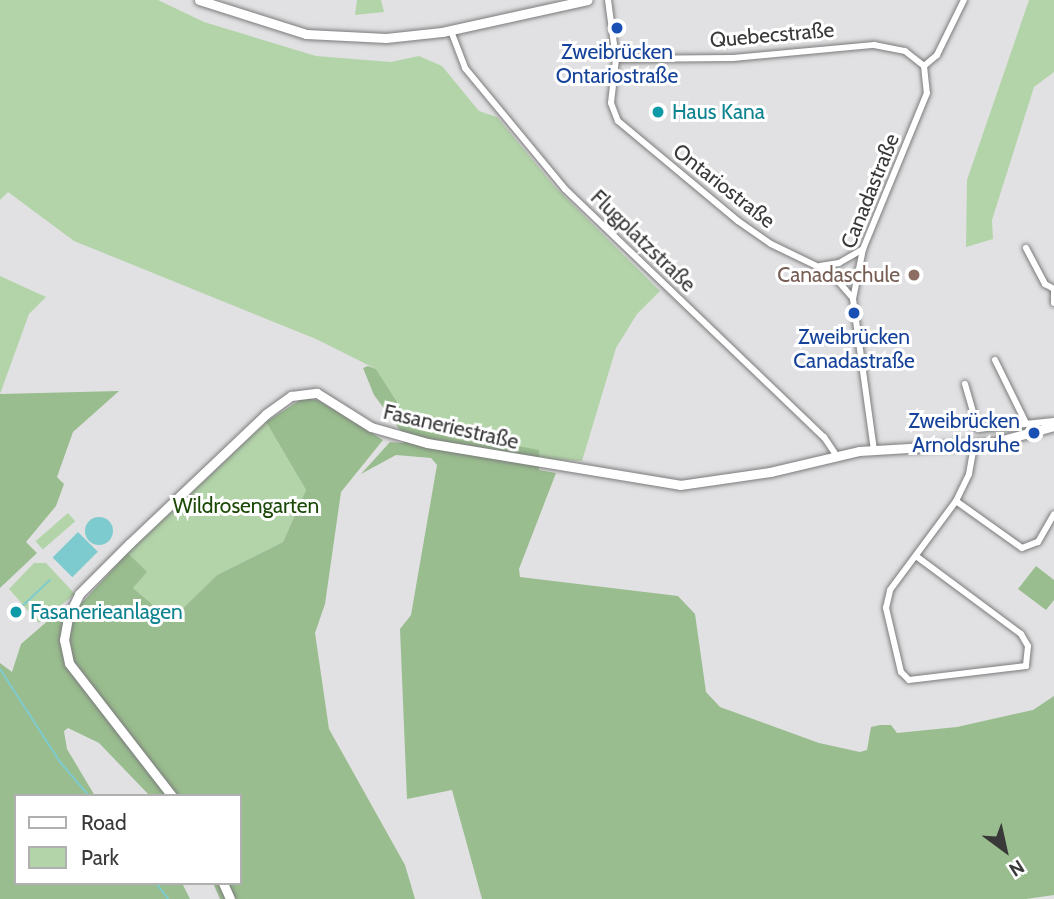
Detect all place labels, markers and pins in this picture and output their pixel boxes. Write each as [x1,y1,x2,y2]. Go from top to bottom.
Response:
marker: Zweibrücken Ontariostraße [609,20,625,36]
place label: Zweibrücken Ontariostraße [556,39,678,89]
place label: Haus Kana [672,99,765,125]
marker: Haus Kana [650,104,666,120]
place label: Canadaschule [777,262,900,288]
marker: Canadaschule [906,267,922,283]
marker: Zweibrücken Canadastraße [846,305,862,321]
place label: Zweibrücken Canadastraße [793,324,915,374]
place label: Zweibrücken Arnoldsruhe [908,408,1020,458]
marker: Zweibrücken Arnoldsruhe [1026,425,1042,441]
place label: Fasanerieanlagen [30,599,183,625]
marker: Fasanerieanlagen [8,604,24,620]

